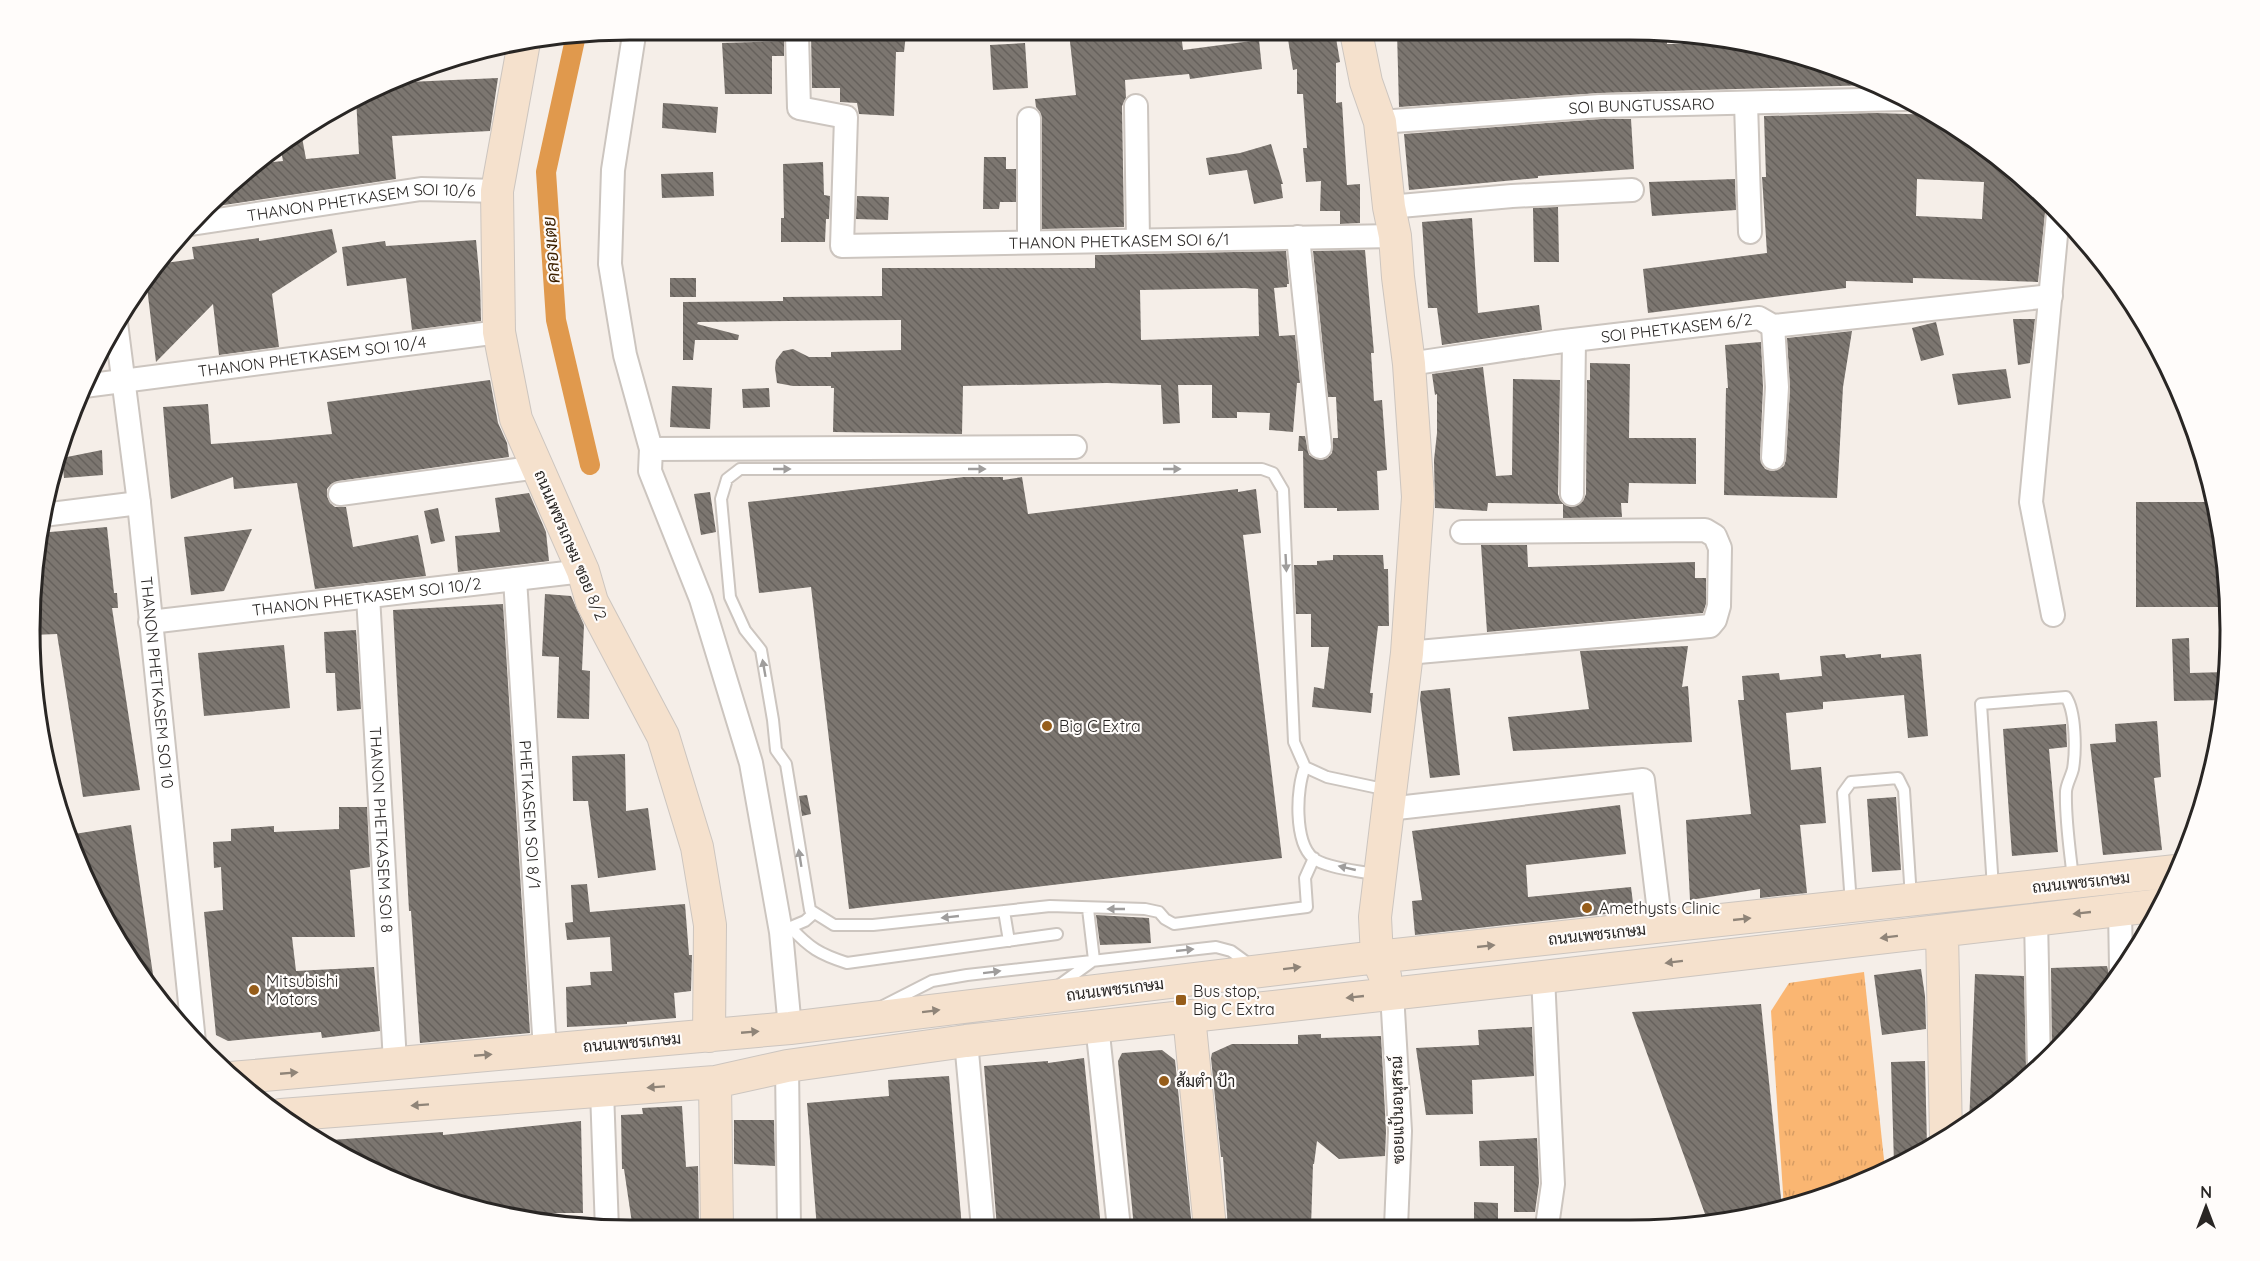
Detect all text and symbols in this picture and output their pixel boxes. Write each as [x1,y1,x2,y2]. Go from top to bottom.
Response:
street label: SOI BUNGTUSSARO [1568,93,1715,118]
street label: THANON PHETKASEM SOI 10/6 [246,179,476,225]
water label: คลองเตย [537,216,565,284]
street label: THANON PHETKASEM SOI 6/1 [1008,229,1230,253]
street label: SOI PHETKASEM 6/2 [1600,309,1753,347]
street label: THANON PHETKASEM SOI 10/4 [197,332,427,381]
one-way arrow [772,464,791,474]
one-way arrow [967,464,986,474]
one-way arrow [1162,464,1181,474]
street label: ถนนเพชรเกษม ซอย 8/2 [530,467,612,623]
one-way arrow [1281,554,1290,573]
street label: THANON PHETKASEM SOI 10/2 [251,573,482,620]
street label: THANON PHETKASEM SOI 10 [137,575,178,790]
one-way arrow [759,658,768,677]
place label: Big C Extra [1059,716,1141,736]
marker: Big C Extra [1040,719,1054,733]
street label: THANON PHETKASEM SOI 8 [366,726,397,933]
street label: PHETKASEM SOI 8/1 [515,739,545,890]
one-way arrow [795,848,804,867]
one-way arrow [1337,863,1356,872]
street label: ถนนเพชรเกษม [2031,867,2131,897]
place label: Amethysts Clinic [1599,898,1720,918]
marker: Amethysts Clinic [1580,901,1594,915]
one-way arrow [1107,904,1126,914]
one-way arrow [2073,908,2092,917]
one-way arrow [940,912,959,922]
one-way arrow [1733,914,1752,924]
street label: ถนนเพชรเกษม [1547,919,1647,949]
one-way arrow [1879,932,1898,942]
one-way arrow [1476,941,1495,951]
one-way arrow [1176,945,1195,955]
one-way arrow [1665,957,1684,966]
one-way arrow [1282,964,1301,973]
one-way arrow [982,967,1001,977]
place label: Mitsubishi Motors [266,971,338,1009]
street label: ถนนเพชรเกษม [1065,973,1165,1005]
place label: Bus stop, Big C Extra [1193,981,1275,1019]
marker: Mitsubishi Motors [247,983,261,997]
marker: Bus stop, Big C Extra [1174,993,1188,1007]
one-way arrow [1346,993,1365,1002]
one-way arrow [922,1006,941,1015]
one-way arrow [740,1027,759,1037]
street label: ถนนเพชรเกษม [582,1028,682,1056]
one-way arrow [474,1050,493,1060]
street label: ซอยแป้นอนุสรณ์ [1384,1056,1410,1164]
one-way arrow [280,1068,299,1078]
place label: ส้มตำ ป้า [1176,1071,1235,1091]
marker: ส้มตำ ป้า [1157,1074,1171,1088]
one-way arrow [647,1082,666,1091]
one-way arrow [410,1100,429,1109]
north arrow [2176,1177,2236,1237]
text: N [2200,1182,2212,1202]

